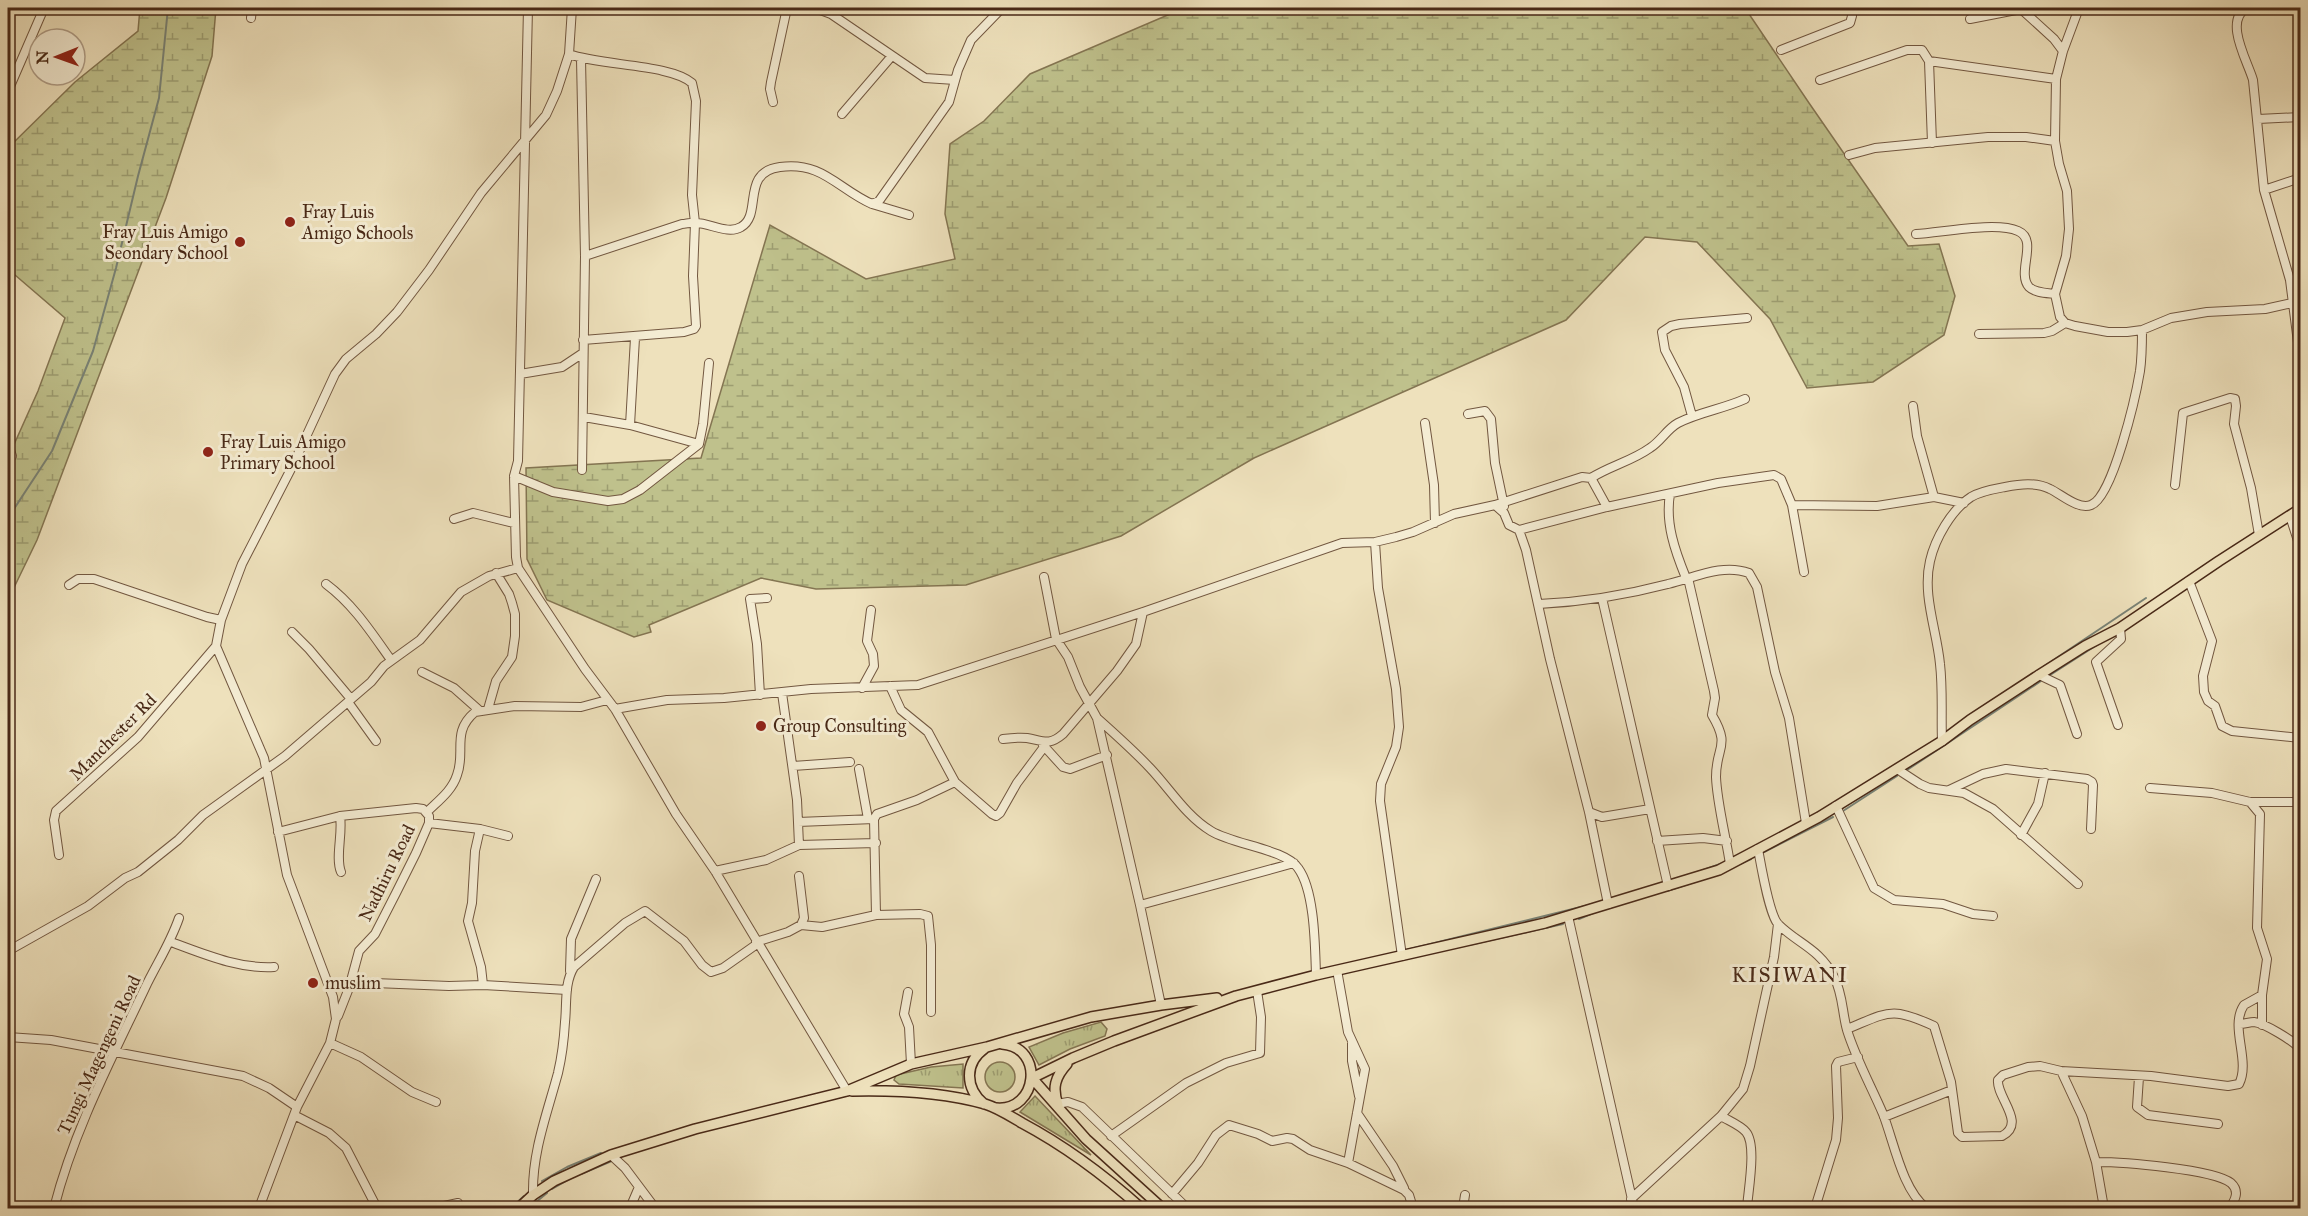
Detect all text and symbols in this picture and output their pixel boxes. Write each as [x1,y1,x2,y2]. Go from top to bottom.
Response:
north arrow [27,27,87,87]
text: N [33,50,52,64]
place label: Fray Luis Amigo Schools [301,201,413,245]
marker: Fray Luis Amigo Schools [283,215,297,229]
place label: Fray Luis Amigo Seondary School [102,221,228,264]
marker: Fray Luis Amigo Seondary School [233,235,247,249]
place label: Fray Luis Amigo Primary School [220,431,346,474]
marker: Fray Luis Amigo Primary School [201,445,215,459]
street label: Manchester Rd [65,689,161,785]
place label: Group Consulting [773,715,907,738]
marker: Group Consulting [754,719,768,733]
street label: Nadhiru Road [354,821,420,925]
district label: KISIWANI [1731,962,1849,988]
street label: Tungi Magengeni Road [52,972,146,1139]
place label: muslim [325,972,381,994]
marker: muslim [306,976,320,990]

